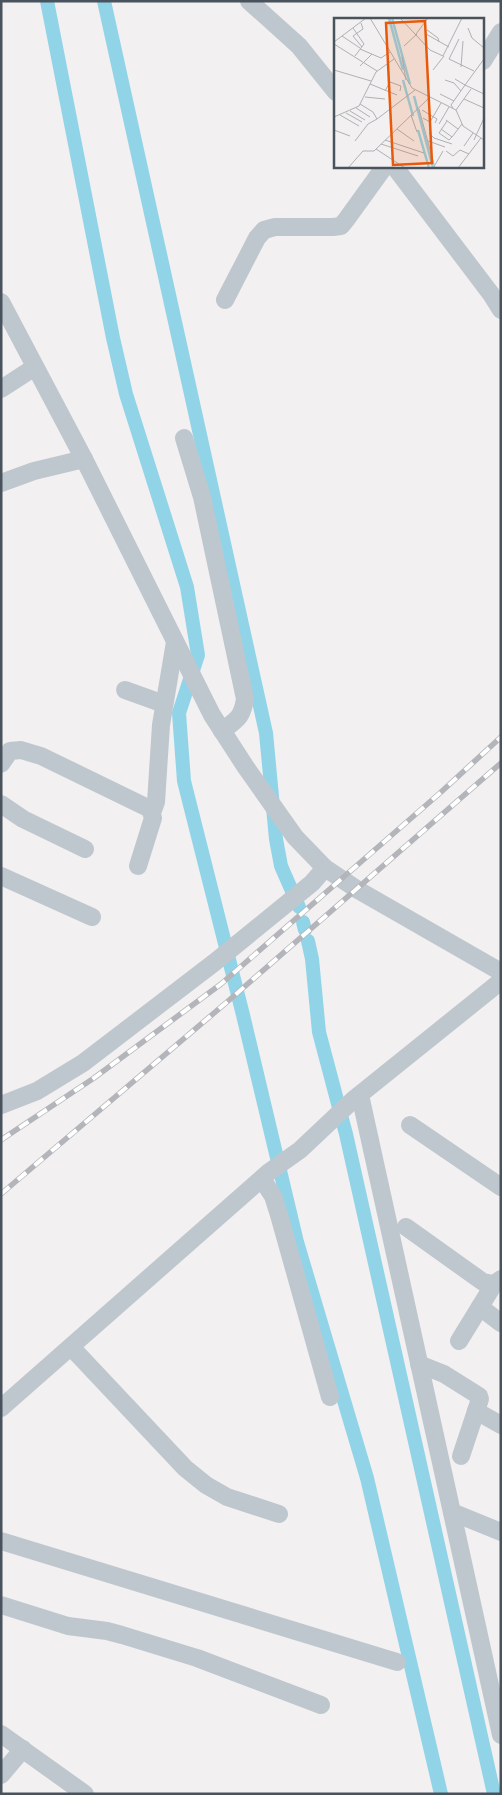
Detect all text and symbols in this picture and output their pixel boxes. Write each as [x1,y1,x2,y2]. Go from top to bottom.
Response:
inset map [334,18,484,168]

